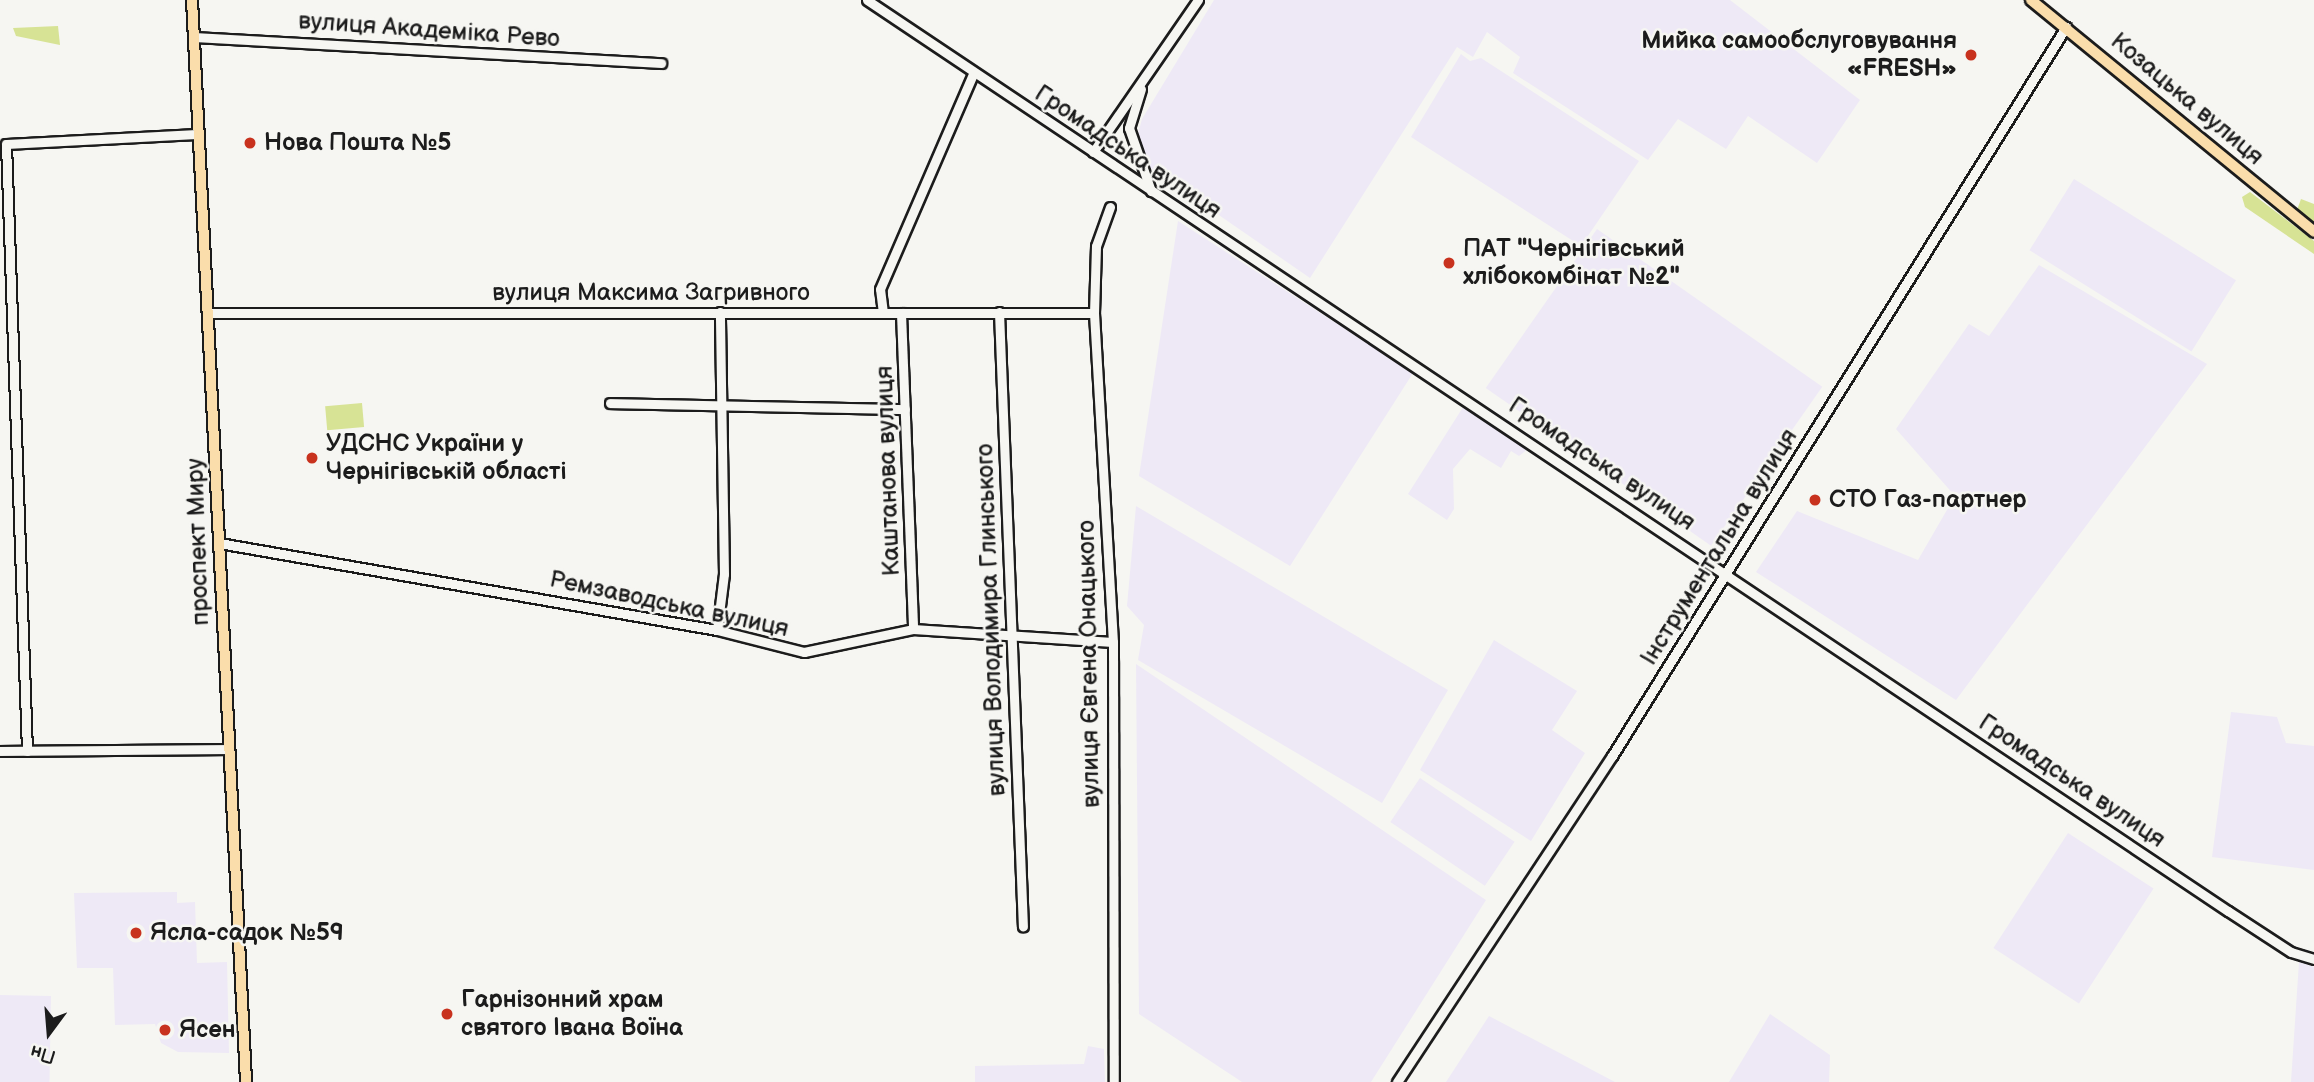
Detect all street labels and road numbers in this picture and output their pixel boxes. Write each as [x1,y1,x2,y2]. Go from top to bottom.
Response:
street label: вулиця Академіка Рево [297,6,561,54]
street label: Козацька вулиця [2105,27,2269,171]
street label: Громадська вулиця [1029,79,1227,225]
street label: вулиця Максима Загривного [492,279,810,307]
street label: Каштанова вулиця [870,365,906,577]
street label: Громадська вулиця [1503,391,1701,537]
street label: Інструментальна вулиця [1634,423,1804,671]
street label: вулиця Володимира Глинського [970,443,1012,797]
street label: проспект Миру [181,458,215,626]
street label: вулиця Євгена Онацького [1072,520,1106,808]
street label: Ремзаводська вулиця [547,565,791,643]
street label: Громадська вулиця [1973,708,2171,854]

